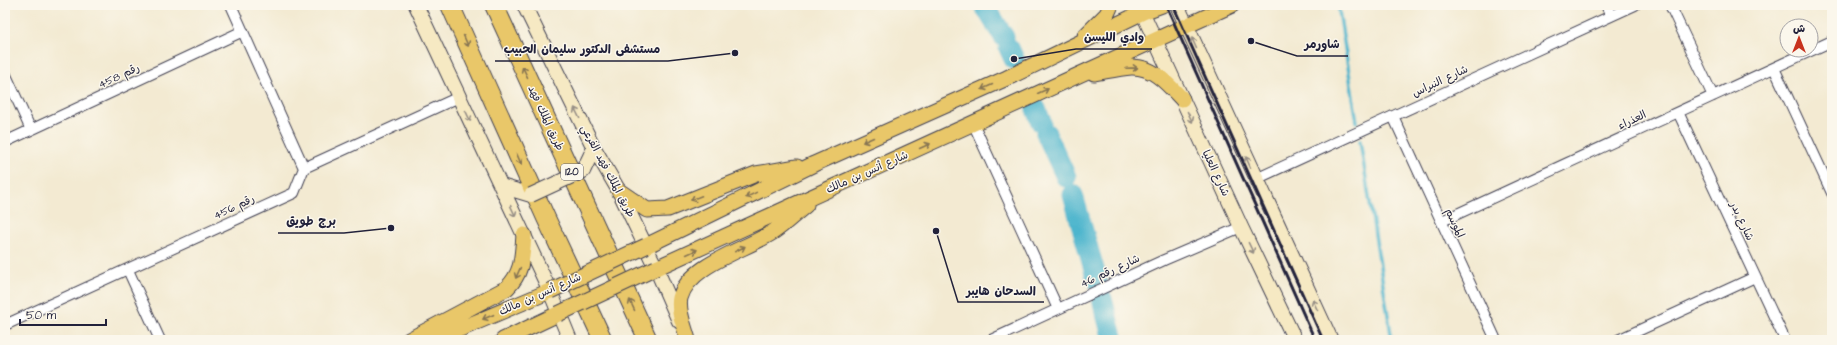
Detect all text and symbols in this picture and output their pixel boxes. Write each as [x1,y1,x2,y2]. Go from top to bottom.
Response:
north arrow [1779,18,1819,58]
text: ش [1793,21,1805,36]
callout: وادي الليسن [1076,25,1152,49]
text: وادي الليسن [1084,29,1144,46]
callout: شاورمر [1297,32,1348,56]
one-way arrow [463,34,470,46]
text: شاورمر [1304,36,1340,53]
callout: مستشفى الدكتور سليمان الحبيب [495,37,668,61]
one-way arrow [1190,38,1197,50]
text: مستشفى الدكتور سليمان الحبيب [504,41,660,58]
street label: رقم 458 [96,60,143,93]
street label: شارع النبراس [1410,61,1471,101]
one-way arrow [1125,65,1138,72]
one-way arrow [521,66,528,78]
street label: طريق الملك فهد [524,83,568,153]
one-way arrow [981,84,993,91]
one-way arrow [1036,87,1048,94]
one-way arrow [573,107,580,119]
street label: العذراء [1615,107,1649,133]
one-way arrow [465,110,472,122]
one-way arrow [1187,111,1194,123]
street label: طريق الملك فهد الفرعي [575,122,639,221]
one-way arrow [863,137,875,144]
one-way arrow [918,142,930,149]
street label: شارع أنس بن مالك [824,147,911,198]
street label: شارع العليا [1198,147,1233,199]
one-way arrow [516,153,524,165]
one-way arrow [1244,156,1251,168]
road number: 120 [561,164,583,180]
street label: رقم 456 [211,191,257,224]
one-way arrow [745,192,757,199]
one-way arrow [691,195,703,203]
street label: شارع بدر [1725,198,1758,243]
one-way arrow [510,204,517,216]
street label: الموسم [1441,206,1468,241]
callout: برج طويق [278,209,344,233]
text: برج طويق [286,213,336,230]
one-way arrow [1248,241,1255,253]
one-way arrow [734,245,746,252]
one-way arrow [685,248,697,255]
street label: شارع رقم 46 [1078,251,1143,292]
one-way arrow [514,267,521,279]
street label: شارع أنس بن مالك [497,269,584,320]
callout: السدحان هايبر [958,278,1044,302]
text: السدحان هايبر [965,283,1036,300]
one-way arrow [628,299,635,311]
one-way arrow [1311,299,1318,311]
scale bar [20,301,106,327]
text: 50 m [26,307,57,324]
one-way arrow [483,314,495,321]

